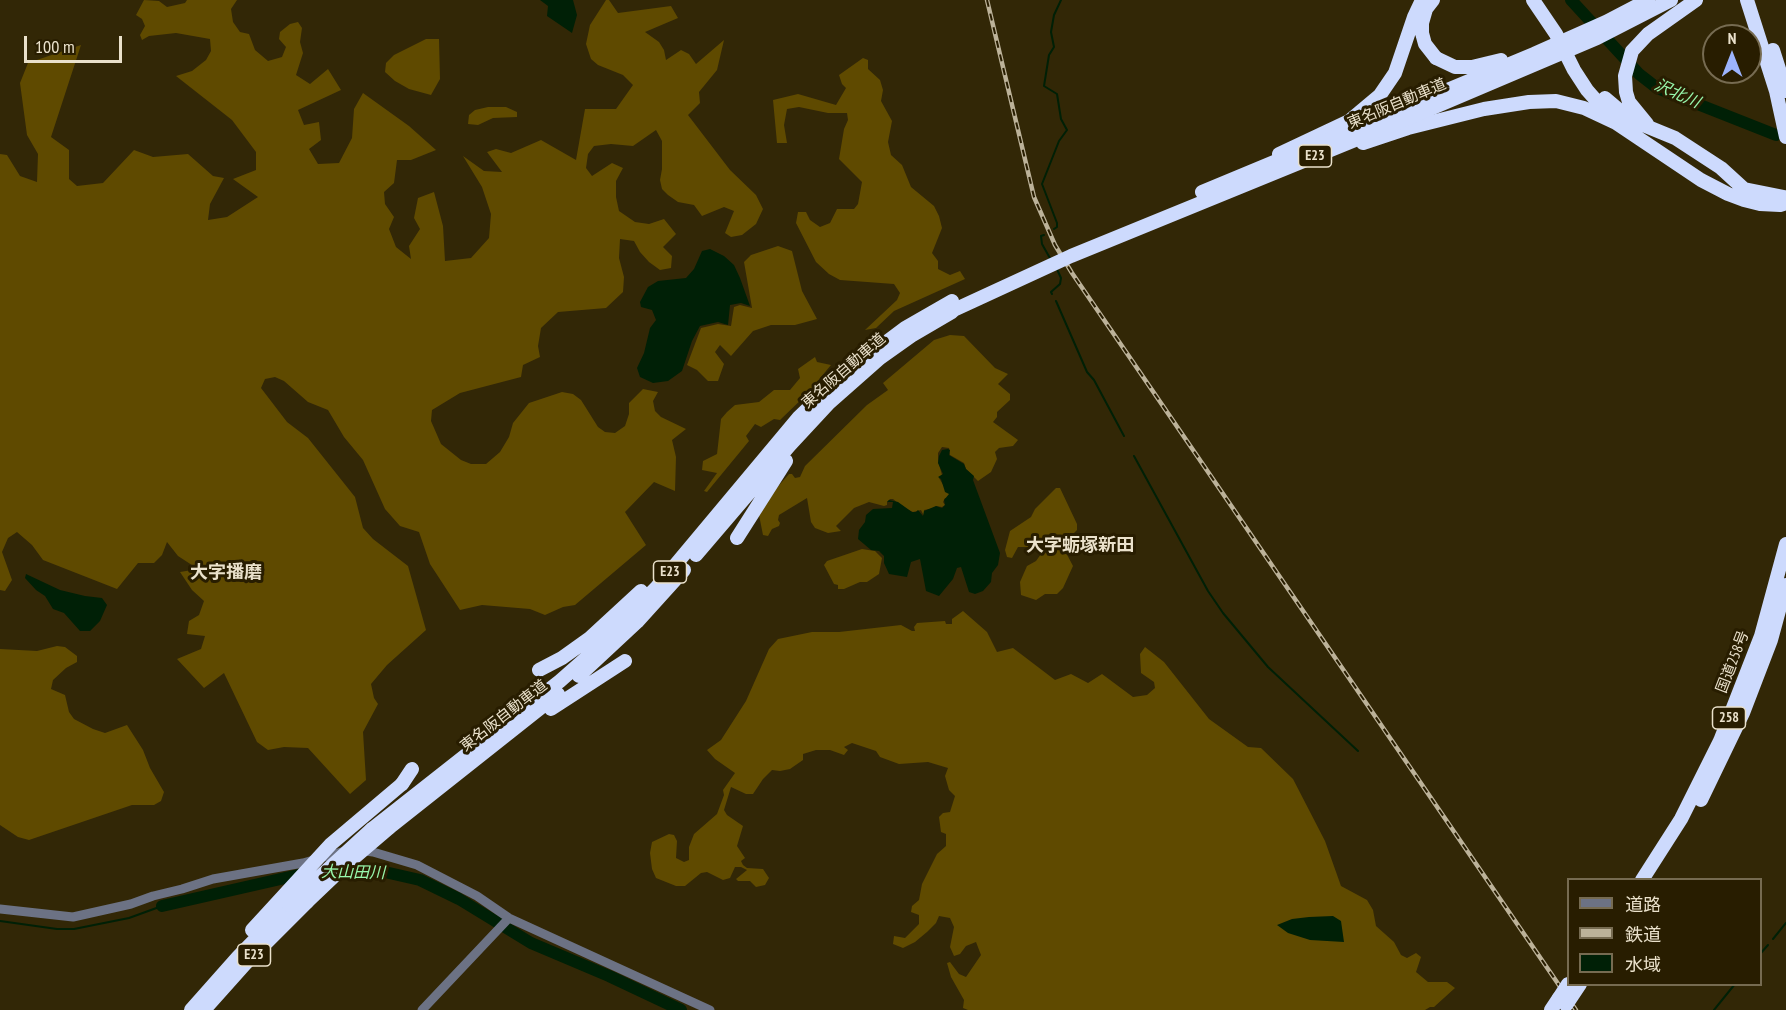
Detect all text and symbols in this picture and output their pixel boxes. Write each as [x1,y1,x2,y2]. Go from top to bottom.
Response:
scale bar [27,24,124,62]
north arrow [1702,24,1762,84]
text: N [1728,28,1736,48]
text: 100 m [35,35,75,58]
street label: 東名阪自動車道 [1345,75,1449,133]
water label: 沢北川 [1651,75,1703,113]
road number: E23 [1298,145,1332,167]
street label: 東名阪自動車道 [798,330,890,412]
district label: 大字蛎塚新田 [1026,535,1134,557]
road number: E23 [654,561,686,583]
district label: 大字播磨 [190,562,262,584]
street label: 国道258号 [1713,628,1753,696]
street label: 東名阪自動車道 [457,677,551,755]
road number: 258 [1712,707,1746,729]
water label: 大山田川 [321,863,385,883]
legend [1567,878,1762,986]
text: 道路 [1625,893,1661,916]
text: 鉄道 [1625,923,1661,946]
road number: E23 [238,944,270,966]
text: 水域 [1625,953,1661,976]

